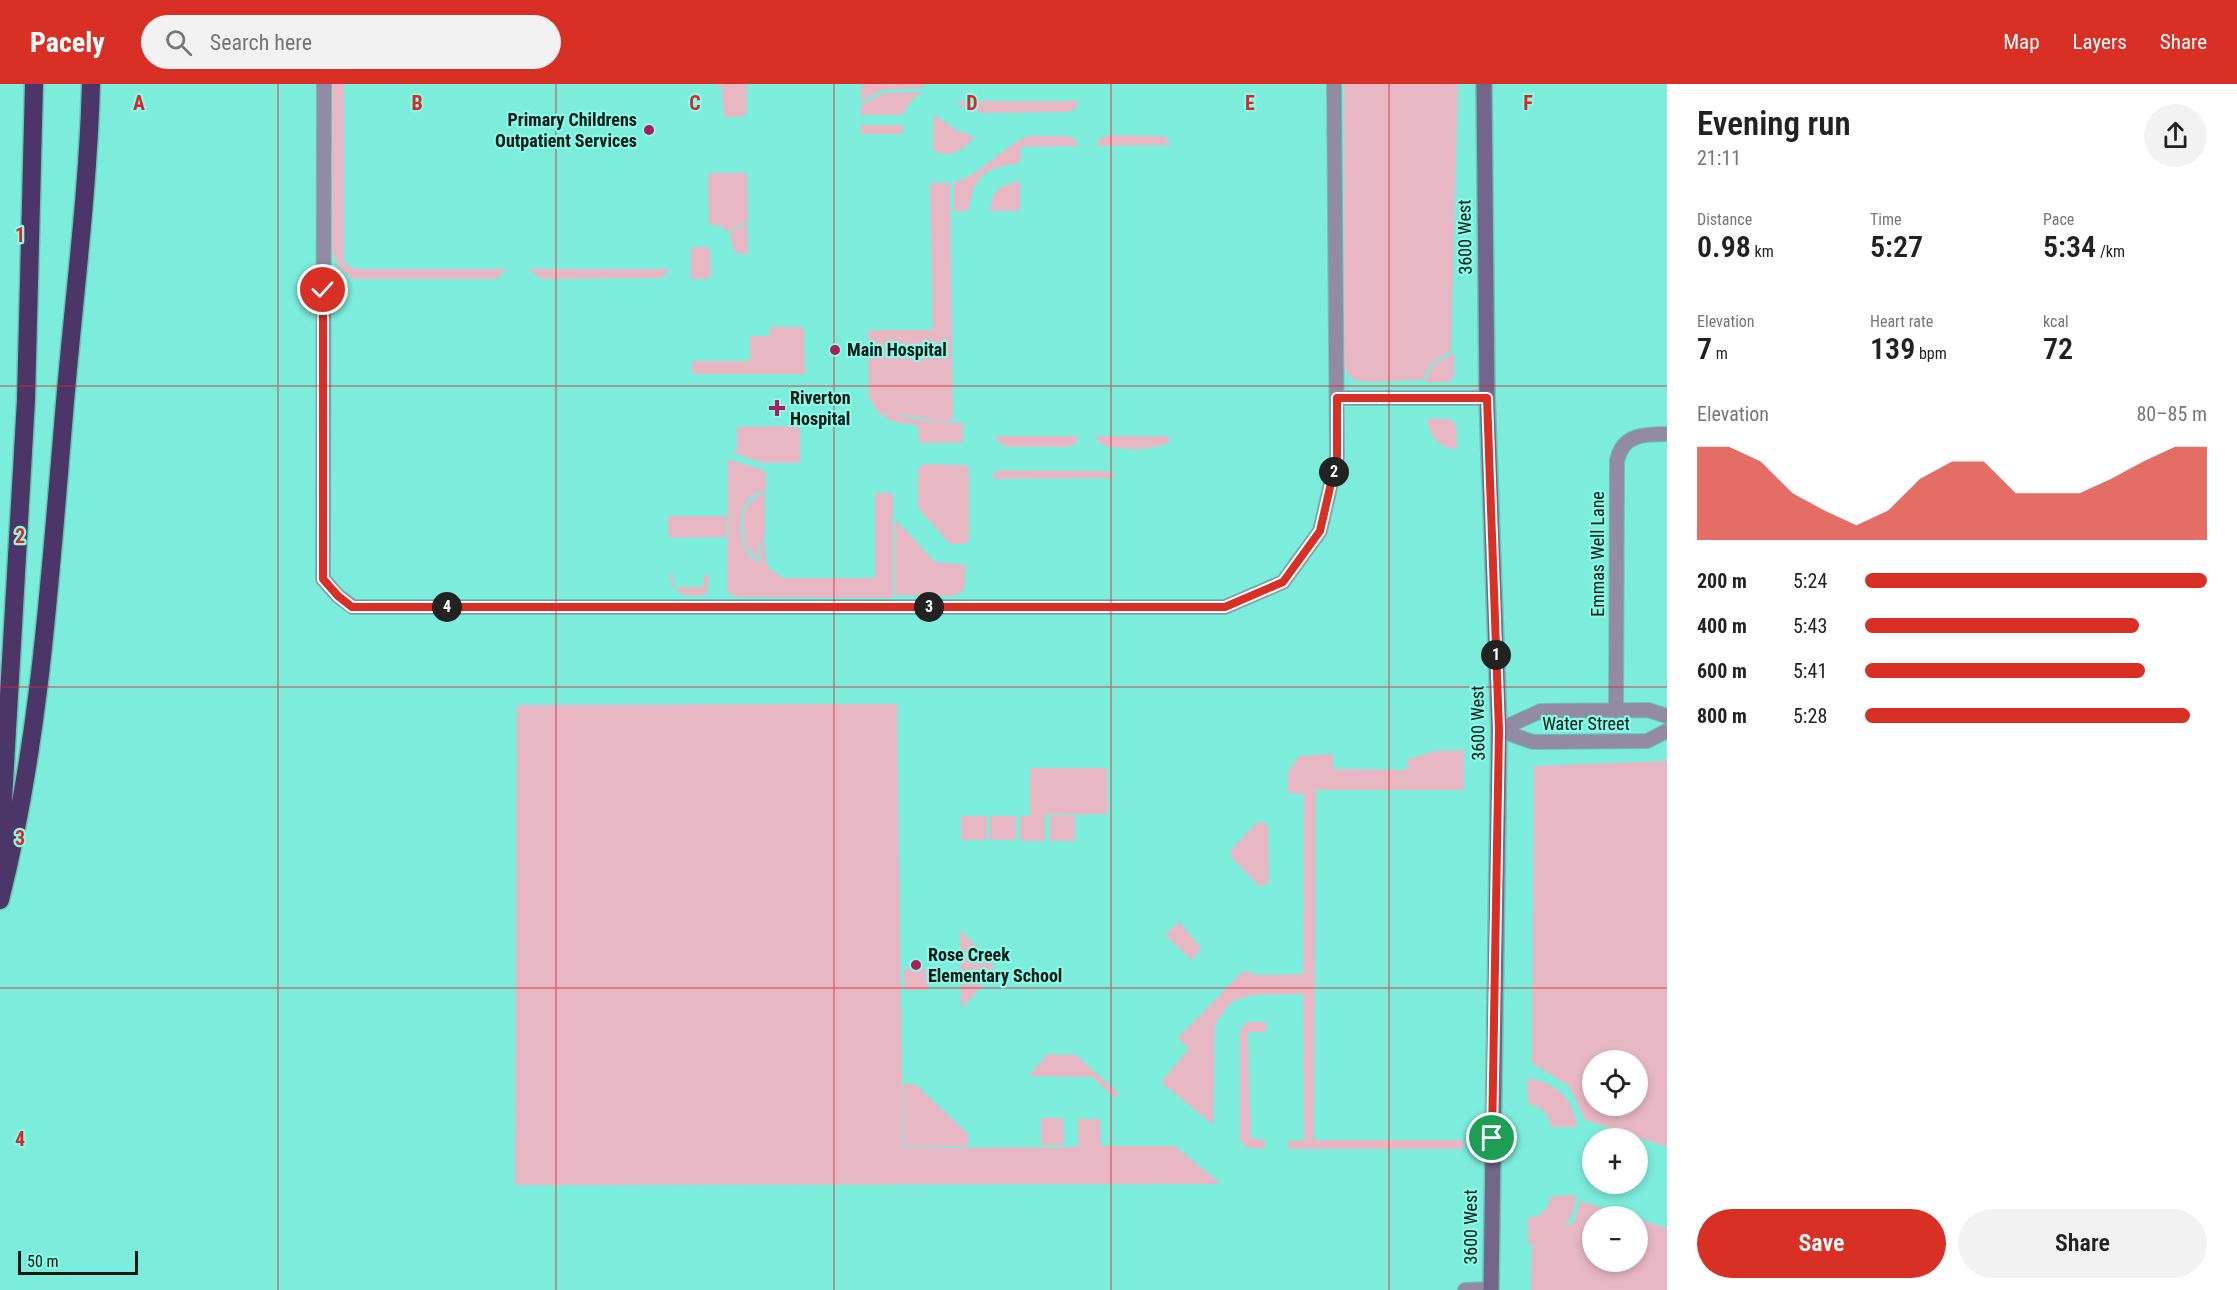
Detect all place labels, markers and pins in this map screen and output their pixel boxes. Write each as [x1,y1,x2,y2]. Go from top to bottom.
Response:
place label: Primary Childrens Outpatient Services [495,109,637,151]
marker: Primary Childrens Outpatient Services [642,123,656,137]
pin [297,264,348,315]
place label: Main Hospital [847,339,947,360]
marker: Main Hospital [828,343,842,357]
place label: Riverton Hospital [790,387,851,429]
marker: Riverton Hospital [768,399,786,417]
pin: 2 [1319,457,1349,487]
pin: 4 [432,592,462,622]
pin: 3 [914,592,944,622]
pin: 1 [1481,640,1511,670]
place label: Rose Creek Elementary School [928,944,1062,986]
marker: Rose Creek Elementary School [909,958,923,972]
pin [1466,1112,1517,1163]

